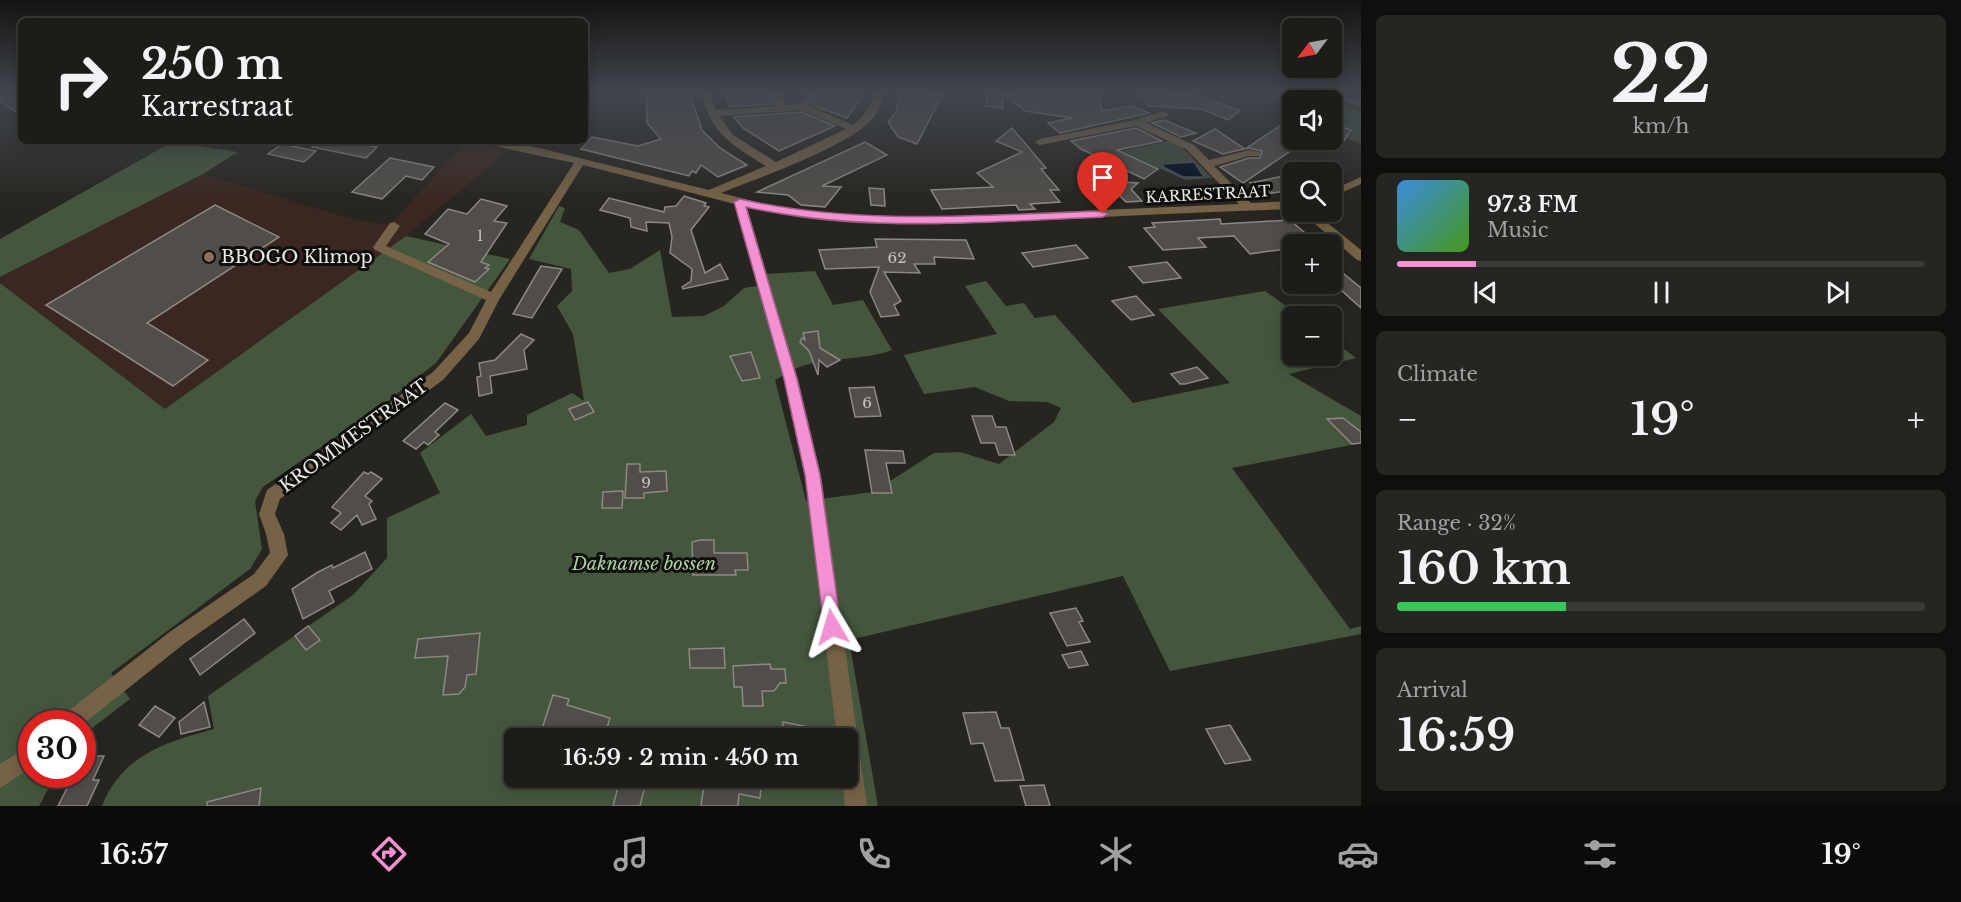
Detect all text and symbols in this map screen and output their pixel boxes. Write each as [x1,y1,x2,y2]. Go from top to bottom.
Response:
north arrow [1282,18,1342,78]
map controls [1282,18,1342,366]
text: 22 [1610,26,1712,123]
text: 250 m [141,38,283,90]
icon: right [42,42,120,120]
text: Karrestraat [141,90,293,123]
button: sound [1282,90,1342,150]
text: km/h [1633,114,1689,138]
pin [1077,152,1128,214]
icon: arrive [1086,161,1119,194]
button: search [1282,162,1342,222]
street label: KARRESTRAAT [1145,181,1271,207]
text: 97.3 FM [1487,191,1578,218]
text: Music [1487,218,1548,242]
house number: 1 [477,226,483,245]
button: + [1282,234,1342,294]
place label: BBOGO Klimop [221,246,373,268]
house number: 62 [888,248,906,267]
marker: BBOGO Klimop [202,250,216,264]
icon: previous [1469,276,1502,309]
icon: pause [1645,276,1678,309]
icon: next [1821,276,1854,309]
button: − [1282,306,1342,366]
text: Climate [1397,362,1478,386]
street label: KROMMESTRAAT [276,374,433,497]
text: 19° [1630,391,1695,447]
house number: 6 [862,393,872,412]
text: − [1397,399,1418,440]
text: + [1907,399,1925,440]
house number: 9 [641,473,651,492]
text: Range · 32% [1397,511,1516,535]
text: 160 km [1397,540,1571,596]
park label: Daknamse bossen [571,553,716,575]
position arrow [800,595,864,659]
text: Arrival [1397,678,1468,702]
text: 16:59 [1397,707,1516,763]
speed limit sign: 30 [18,710,96,788]
text: 16:59 · 2 min · 450 m [563,744,799,771]
icon: directions [368,833,410,875]
icon: music [610,833,652,875]
icon: phone [853,833,895,875]
icon: climate [1095,833,1137,875]
icon: car [1337,833,1379,875]
icon: filters [1579,833,1621,875]
text: 16:57 [100,838,168,871]
text: 19° [1822,838,1861,871]

